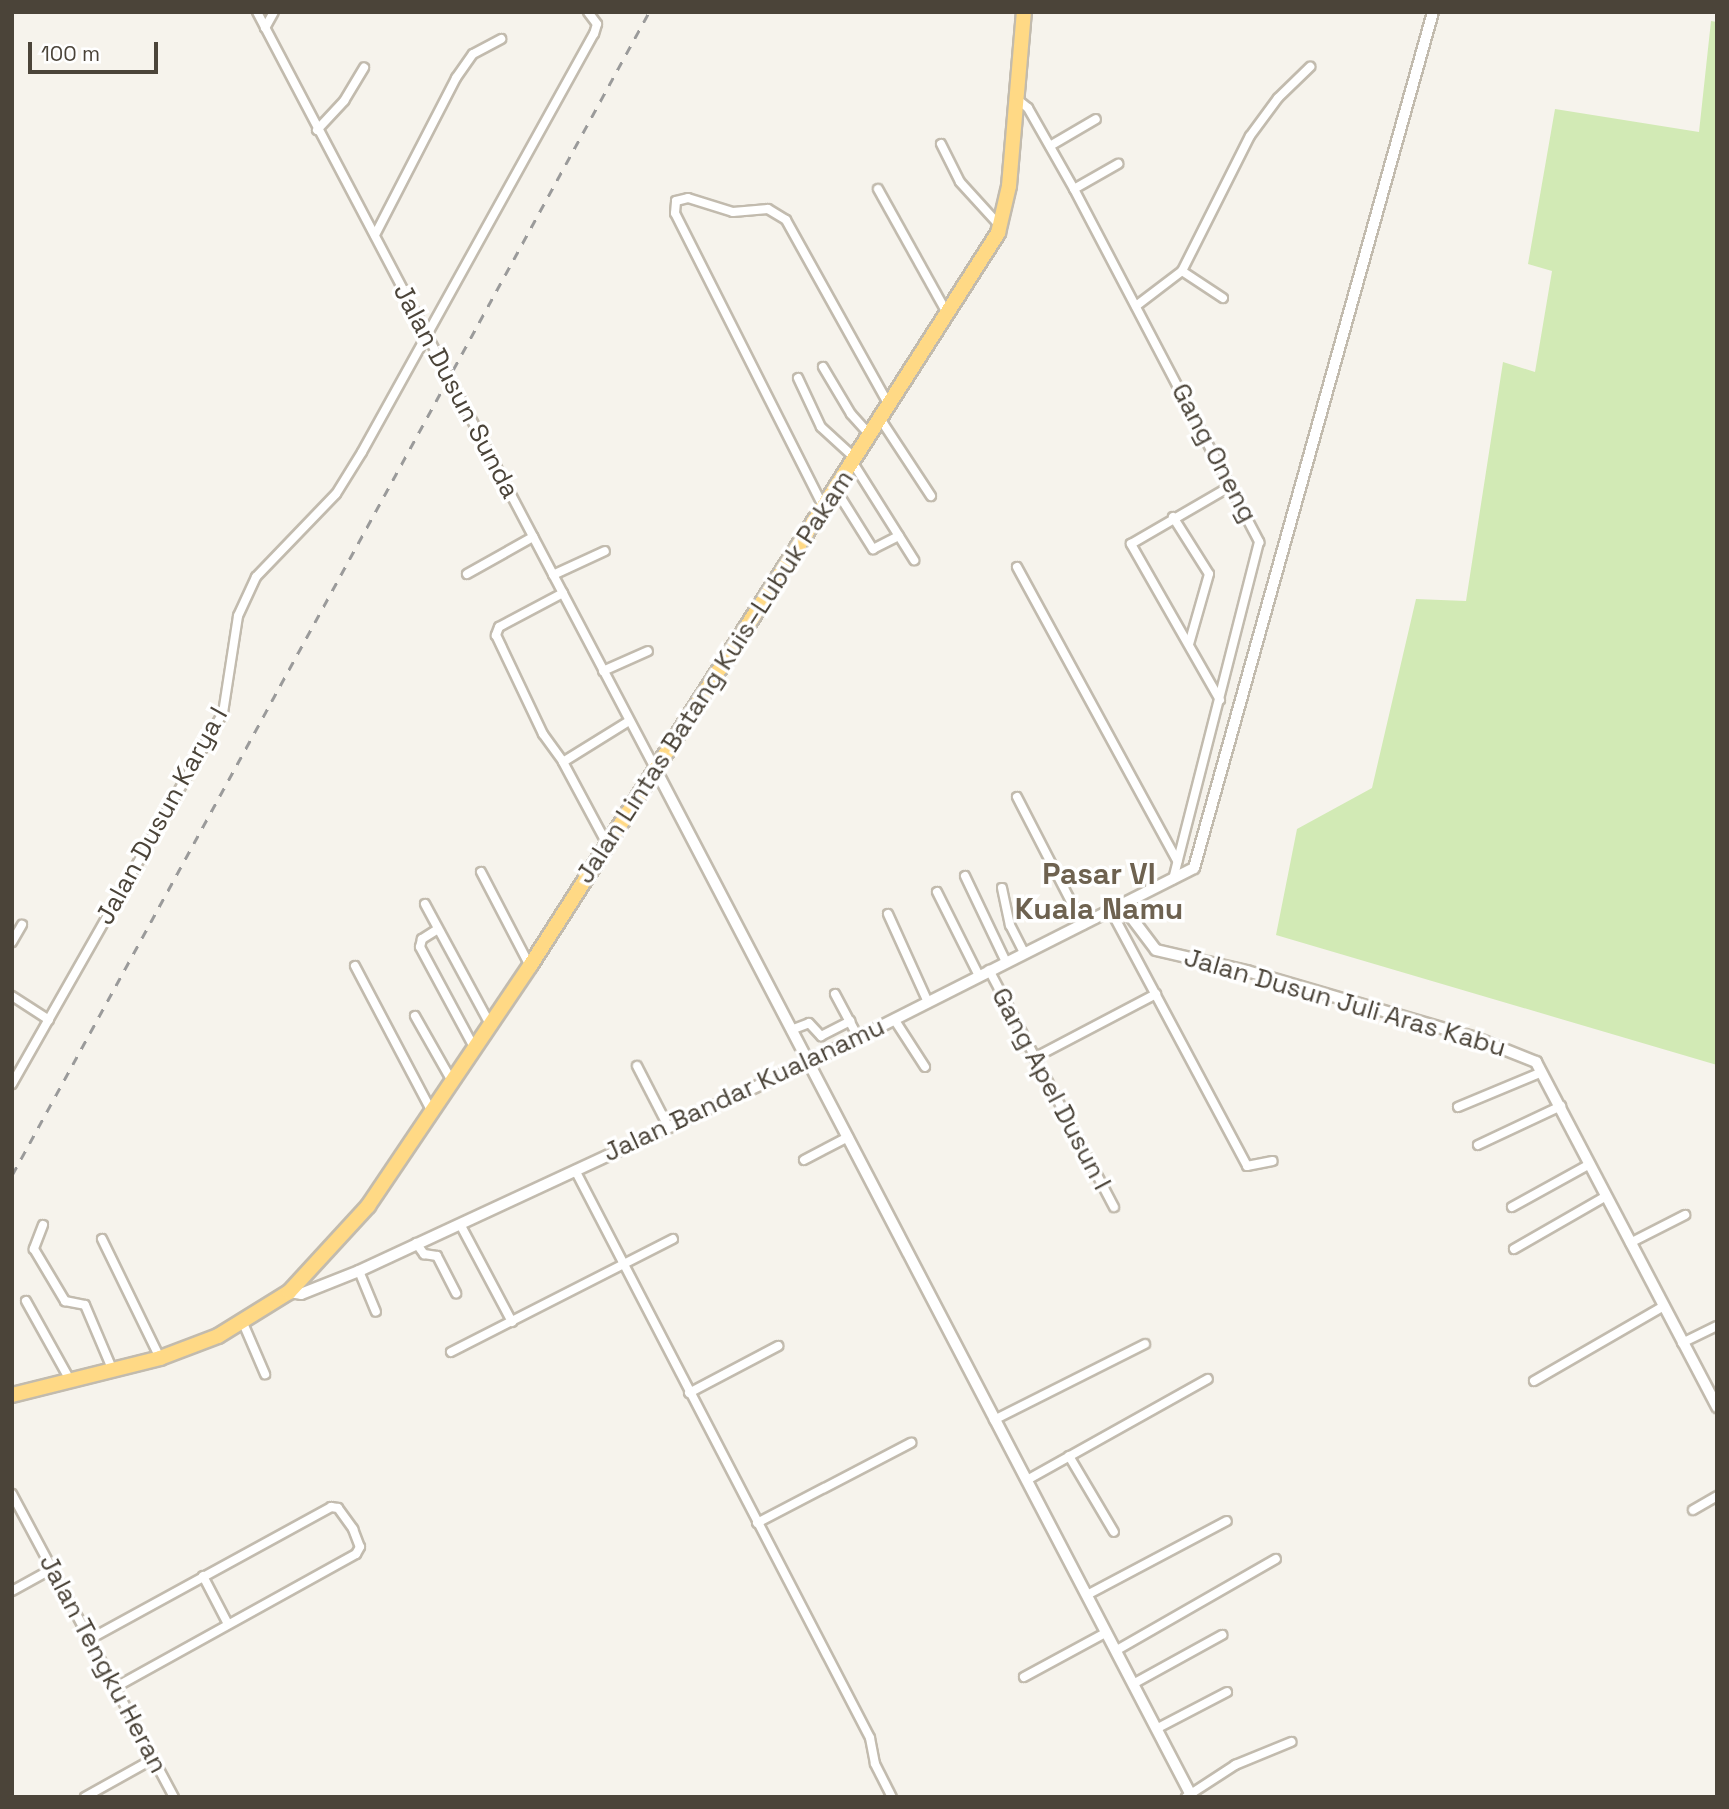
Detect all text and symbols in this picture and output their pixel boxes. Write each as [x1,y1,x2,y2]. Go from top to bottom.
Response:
scale bar [32,28,161,72]
text: 100 m [41,40,100,67]
street label: Jalan Dusun Sunda [386,278,526,504]
street label: Gang Oneng [1164,378,1264,528]
street label: Jalan Lintas Batang Kuis–Lubuk Pakam [569,465,861,889]
street label: Jalan Dusun Karya I [89,702,235,930]
district label: Pasar VI Kuala Namu [1015,856,1183,926]
street label: Jalan Dusun Juli Aras Kabu [1180,942,1510,1064]
street label: Gang Apel Dusun I [984,982,1118,1196]
street label: Jalan Bandar Kualanamu [598,1011,890,1169]
street label: Jalan Tengku Heran [32,1549,174,1779]

